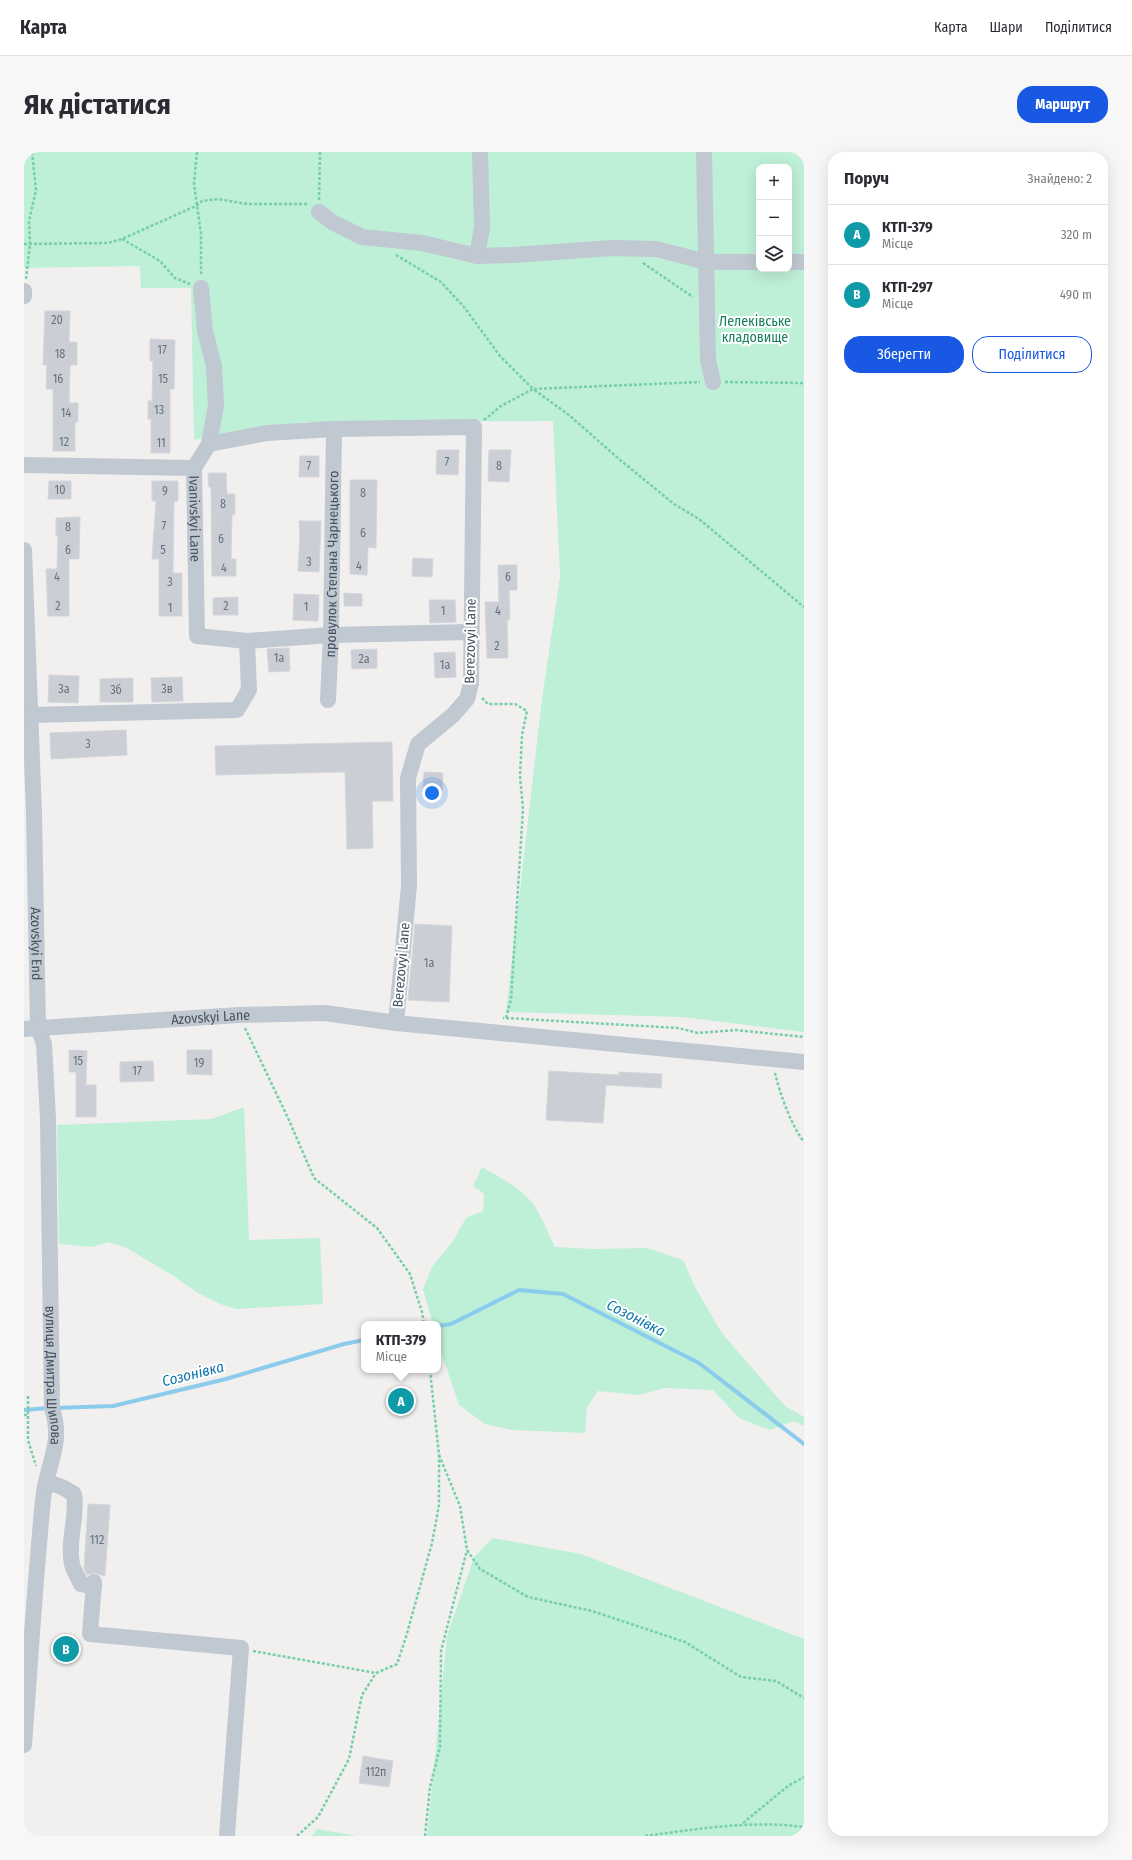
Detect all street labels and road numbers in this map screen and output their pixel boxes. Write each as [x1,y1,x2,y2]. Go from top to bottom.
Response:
street label: провулок Степана Чарнецького [322,471,342,658]
street label: Ivanivskyi Lane [185,475,204,562]
street label: Berezovyi Lane [461,598,480,684]
street label: Azovskyi End [27,907,45,981]
street label: Berezovyi Lane [389,922,414,1008]
street label: Azovskyi Lane [171,1007,250,1028]
street label: вулиця Дмитра Шилова [42,1306,64,1446]

